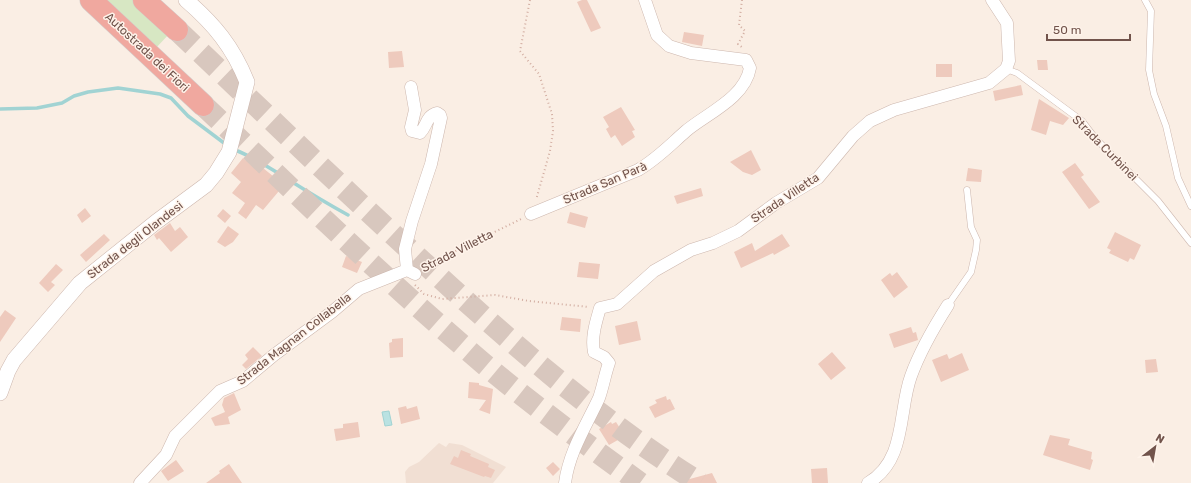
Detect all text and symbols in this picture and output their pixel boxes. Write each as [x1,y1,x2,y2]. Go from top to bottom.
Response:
street label: Autostrada dei Fiori [102,10,192,94]
scale bar [1047,16,1130,42]
text: 50 m [1053,23,1081,37]
street label: Strada Curbinei [1069,112,1141,184]
street label: Strada San Parà [561,159,649,207]
street label: Strada Villetta [748,170,822,226]
street label: Strada degli Olandesi [84,198,186,282]
street label: Strada Villetta [419,227,495,275]
street label: Strada Magnan Collabella [234,290,354,388]
north arrow [1135,427,1175,467]
text: N [1153,431,1167,447]

